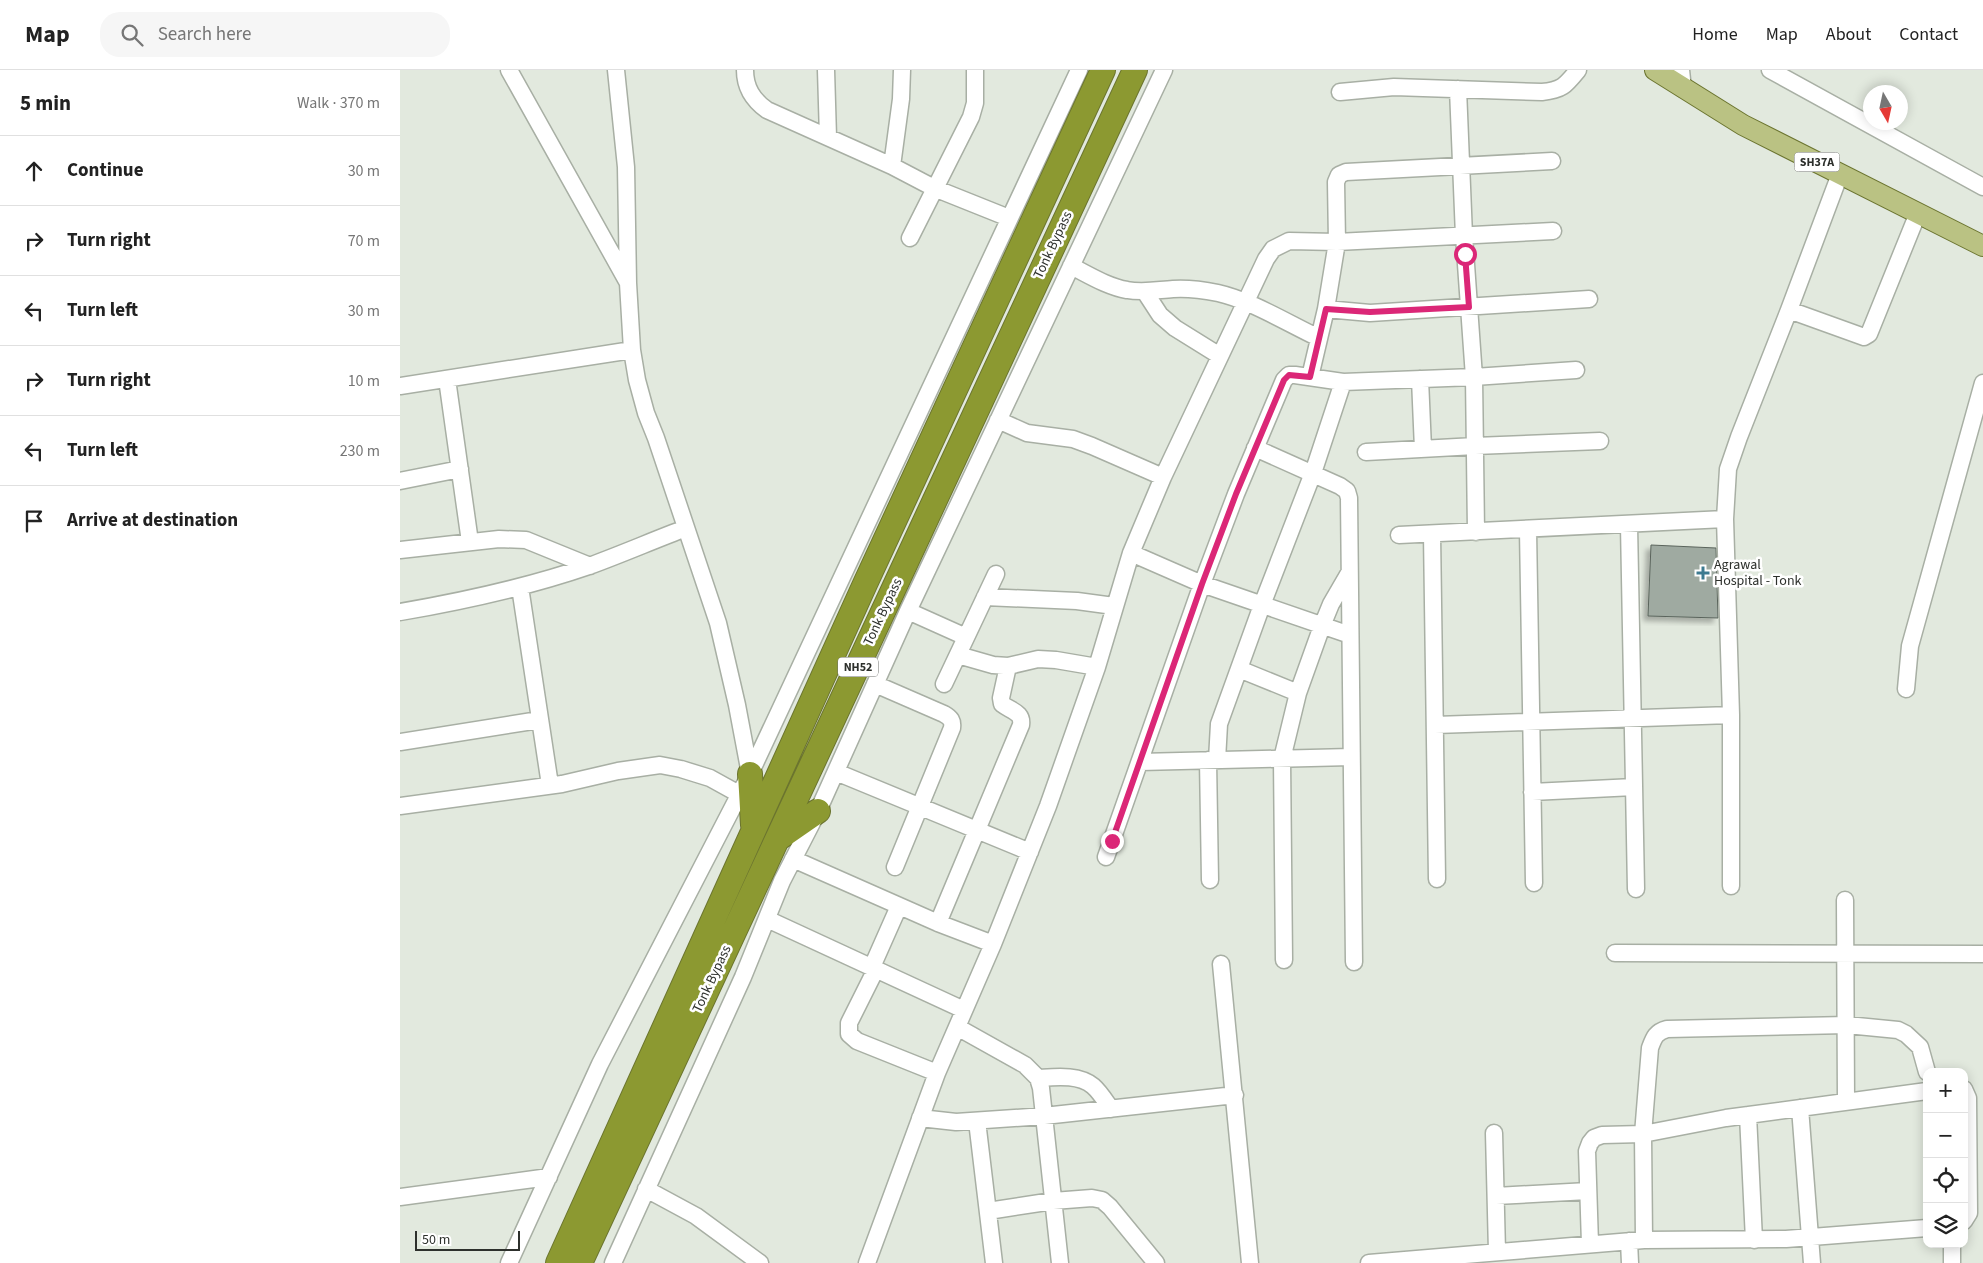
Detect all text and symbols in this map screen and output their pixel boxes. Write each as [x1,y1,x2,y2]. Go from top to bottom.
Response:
search box [100,12,450,57]
text: Map [25,17,70,52]
icon: search [118,21,146,49]
text: Search here [158,21,251,48]
text: Home [1692,22,1738,47]
text: Map [1766,22,1798,47]
text: About [1826,22,1871,47]
text: Contact [1899,22,1958,47]
north arrow [1863,85,1908,130]
text: 5 min [20,88,71,118]
text: Walk · 370 m [297,92,380,114]
road number: SH37A [1794,152,1840,171]
icon: ahead [20,157,48,185]
text: Continue [67,157,144,184]
text: 30 m [348,160,380,182]
street label: Tonk Bypass [1029,208,1077,282]
icon: right [20,227,48,255]
text: Turn right [67,227,151,254]
text: 70 m [348,230,380,252]
route start [1454,243,1477,266]
icon: left [20,297,48,325]
text: Turn left [67,297,138,324]
text: 30 m [348,300,380,322]
icon: right [20,367,48,395]
text: Turn right [67,367,151,394]
text: 10 m [348,370,380,392]
icon: left [20,437,48,465]
text: Turn left [67,437,138,464]
text: 230 m [340,440,380,462]
icon: arrive [20,507,48,535]
text: Arrive at destination [67,507,238,534]
place label: Agrawal Hospital - Tonk [1714,555,1802,591]
marker: Agrawal Hospital - Tonk [1696,566,1710,580]
street label: Tonk Bypass [859,575,907,649]
road number: NH52 [838,658,878,676]
route end [1101,830,1124,853]
street label: Tonk Bypass [688,942,736,1016]
map controls [1923,1068,1968,1248]
button: + [1923,1068,1968,1113]
button: − [1923,1113,1968,1158]
button: locate [1923,1158,1968,1203]
button: layers [1923,1203,1968,1248]
scale bar [415,1228,520,1251]
text: 50 m [422,1230,450,1250]

